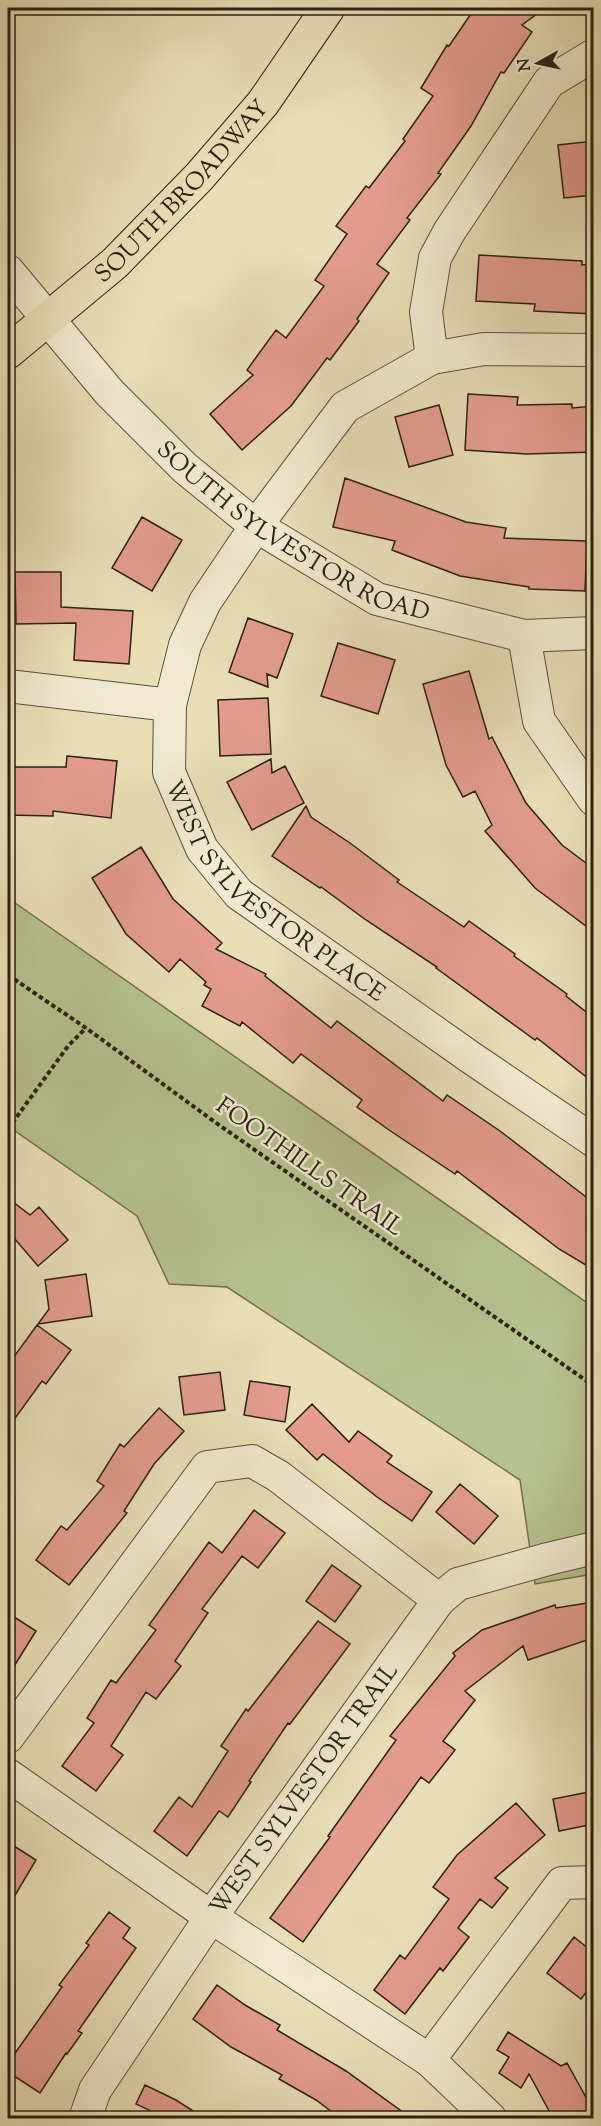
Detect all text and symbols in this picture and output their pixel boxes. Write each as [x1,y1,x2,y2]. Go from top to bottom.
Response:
north arrow [508,33,568,93]
text: N [513,57,538,73]
street label: SOUTH BROADWAY [88,93,277,292]
street label: SOUTH SYLVESTOR ROAD [148,434,433,631]
street label: WEST SYLVESTOR PLACE [155,775,392,1011]
street label: FOOTHILLS TRAIL [208,1090,410,1245]
street label: WEST SYLVESTOR TRAIL [202,1657,407,1923]

